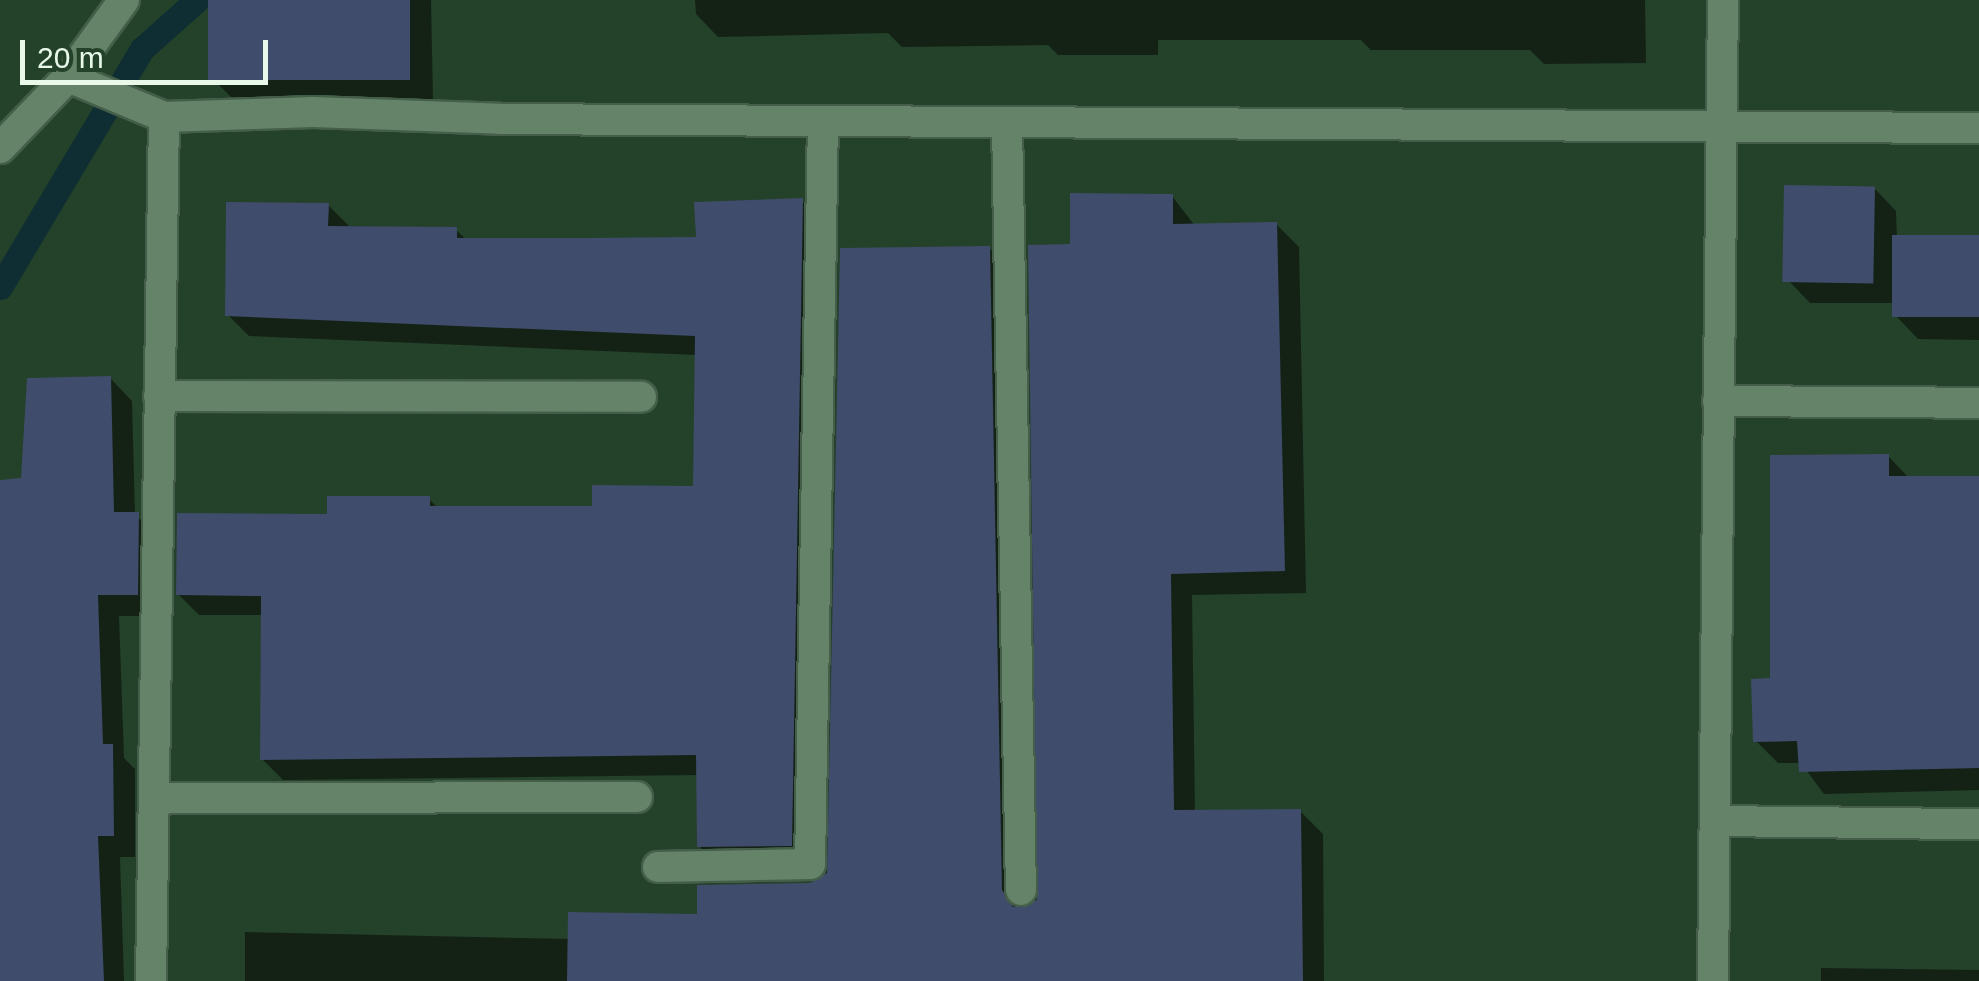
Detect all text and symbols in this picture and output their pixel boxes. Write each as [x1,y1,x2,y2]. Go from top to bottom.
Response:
scale bar [25,20,272,82]
text: 20 m [37,41,104,74]

